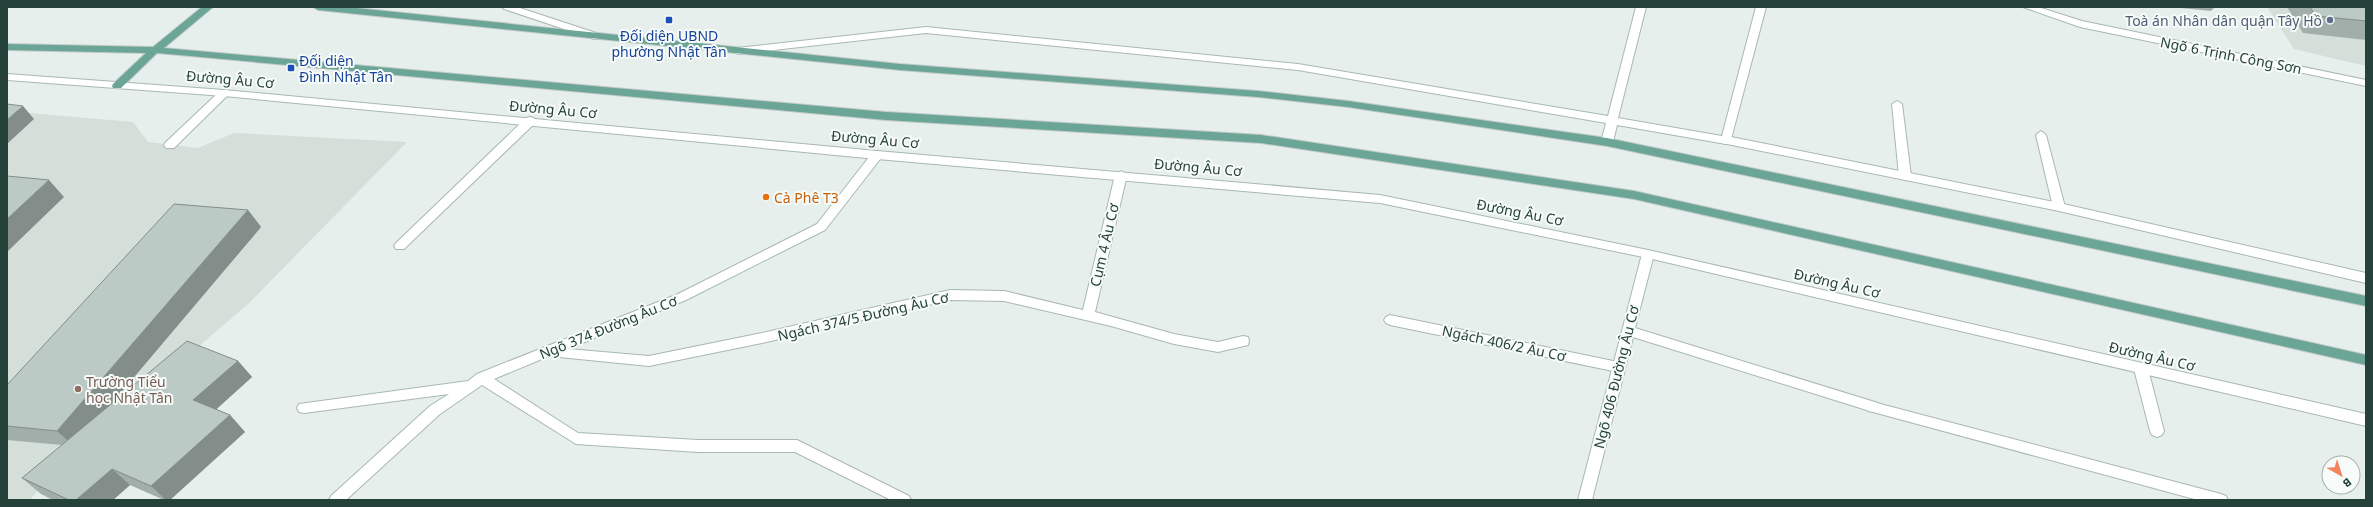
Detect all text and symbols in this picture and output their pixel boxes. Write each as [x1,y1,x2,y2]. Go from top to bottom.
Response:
place label: Toà án Nhân dân quận Tây Hồ [2125,11,2322,30]
marker: Đối diện UBND phường Nhật Tân [664,15,674,25]
marker: Toà án Nhân dân quận Tây Hồ [2325,15,2335,25]
place label: Đối diện UBND phường Nhật Tân [611,26,727,61]
street label: Ngõ 6 Trịnh Công Sơn [2159,32,2303,78]
place label: Đối diện Đình Nhật Tân [299,51,393,86]
marker: Đối diện Đình Nhật Tân [286,63,296,73]
street label: Đường Âu Cơ [185,66,276,92]
street label: Đường Âu Cơ [508,96,599,122]
street label: Đường Âu Cơ [830,126,921,152]
street label: Đường Âu Cơ [1153,154,1244,180]
place label: Cà Phê T3 [774,188,839,207]
marker: Cà Phê T3 [761,192,771,202]
street label: Đường Âu Cơ [1475,194,1566,230]
street label: Cụm 4 Âu Cơ [1085,200,1123,288]
street label: Đường Âu Cơ [1792,264,1883,302]
street label: Ngách 374/5 Đường Âu Cơ [776,287,952,345]
street label: Ngõ 374 Đường Âu Cơ [536,290,681,363]
street label: Ngõ 406 Đường Âu Cơ [1589,302,1643,451]
street label: Ngách 406/2 Âu Cơ [1441,321,1569,366]
street label: Đường Âu Cơ [2107,337,2198,375]
place label: Trường Tiểu học Nhật Tân [86,372,173,407]
marker: Trường Tiểu học Nhật Tân [73,384,83,394]
north arrow [2321,455,2361,495]
text: B [2340,475,2355,491]

